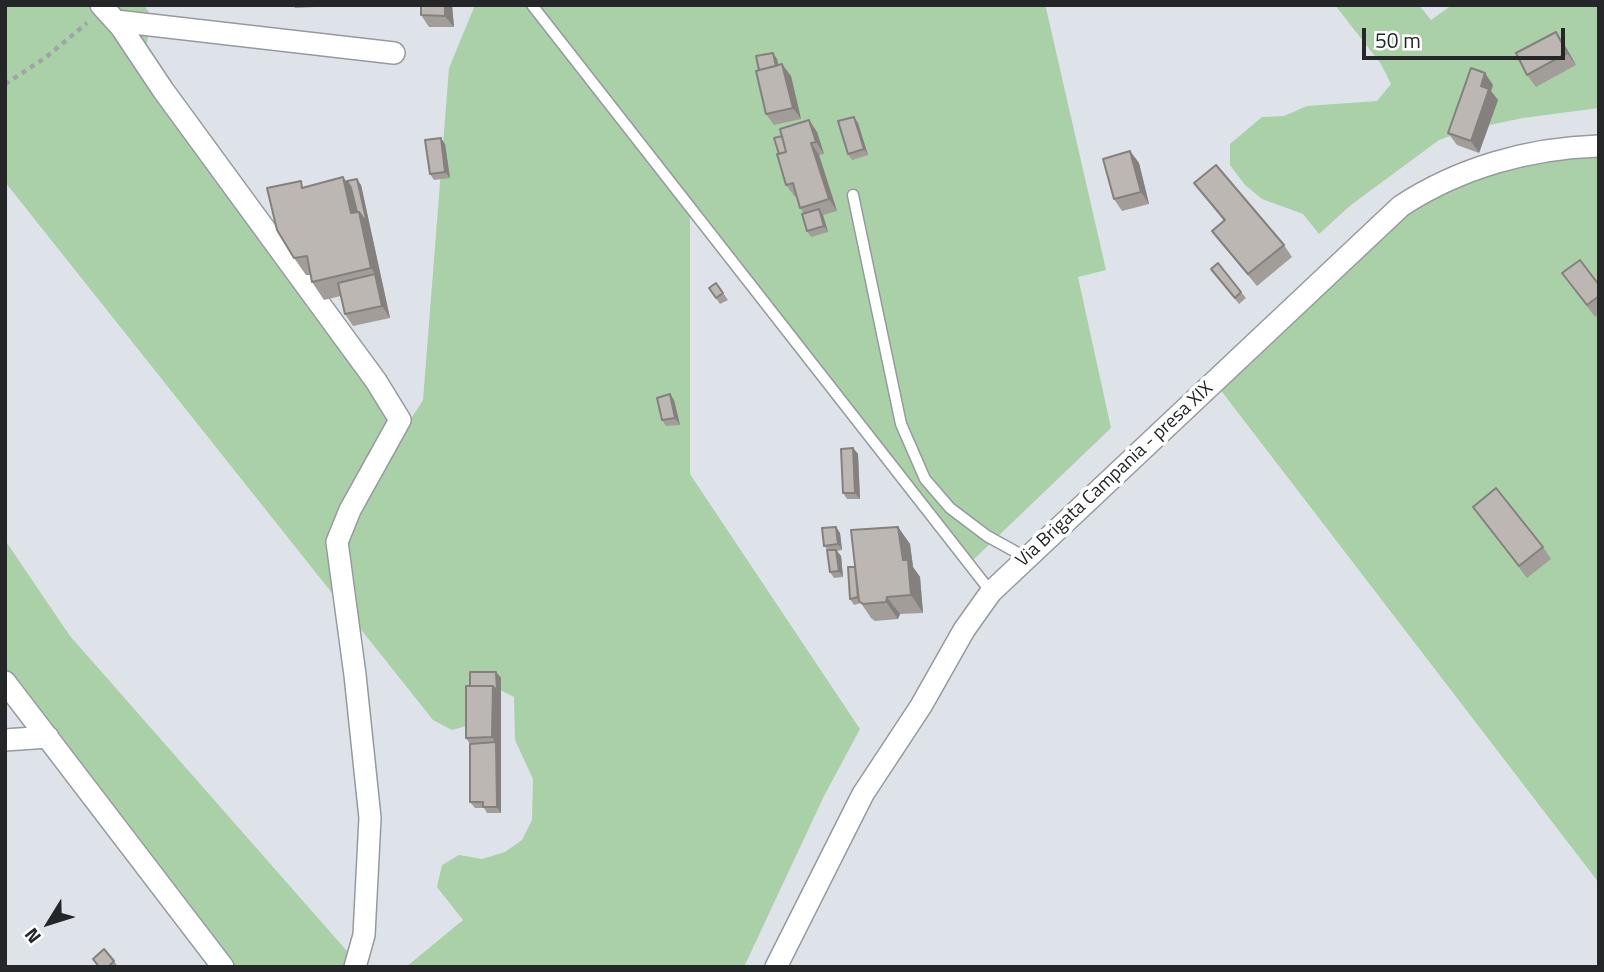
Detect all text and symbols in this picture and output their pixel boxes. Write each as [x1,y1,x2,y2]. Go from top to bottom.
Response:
scale bar [1366,14,1569,58]
text: 50 m [1375,24,1421,56]
street label: Via Brigata Campania - presa XIX [1012,378,1218,572]
north arrow [14,888,84,958]
text: N [17,922,48,950]

